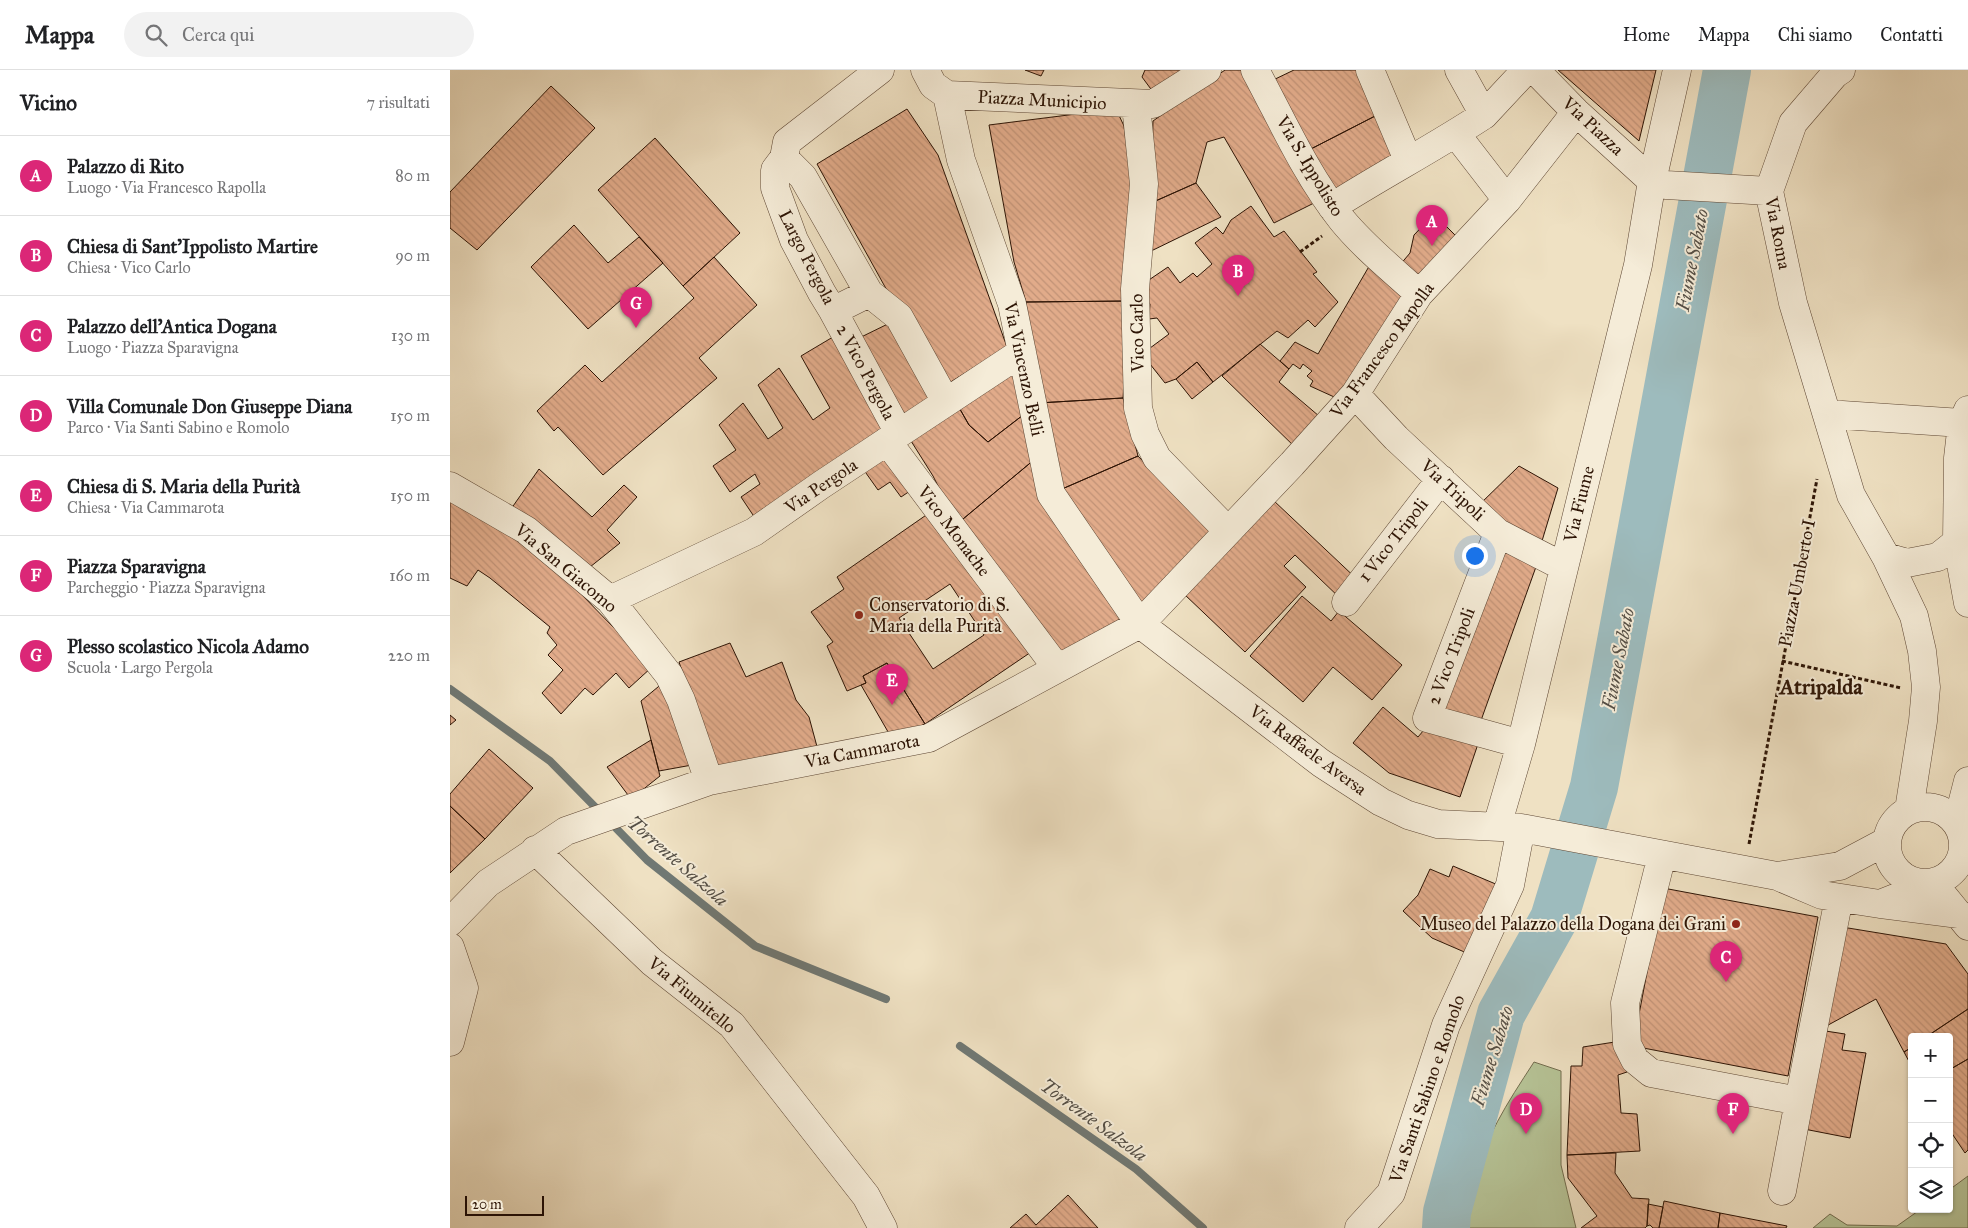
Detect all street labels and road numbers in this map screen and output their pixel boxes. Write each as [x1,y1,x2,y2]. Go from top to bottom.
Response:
street label: Piazza Municipio [977,86,1107,114]
street label: Via Piazza [1557,91,1629,160]
street label: Via S. Ippolisto [1271,111,1349,220]
street label: Via Roma [1760,194,1796,271]
street label: Largo Pergola [773,206,840,309]
street label: Via Francesco Rapolla [1325,278,1439,423]
street label: Vico Carlo [1125,294,1149,373]
street label: Via Vincenzo Belli [999,299,1049,438]
street label: 2 Vico Pergola [831,321,901,424]
street label: Via Pergola [780,453,862,520]
street label: Via Tripoli [1415,454,1490,526]
street label: Via Fiume [1559,464,1599,545]
street label: Vico Monache [912,480,995,581]
street label: 1 Vico Tripoli [1353,494,1433,586]
street label: Piazza Umberto I [1774,517,1820,649]
street label: Via San Giacomo [509,518,622,617]
street label: 2 Vico Tripoli [1422,604,1480,708]
street label: Via Raffaele Aversa [1244,700,1371,800]
street label: Via Cammarota [802,729,922,773]
street label: Via Fiumitello [643,951,740,1038]
street label: Via Santi Sabino e Romolo [1384,992,1470,1187]

